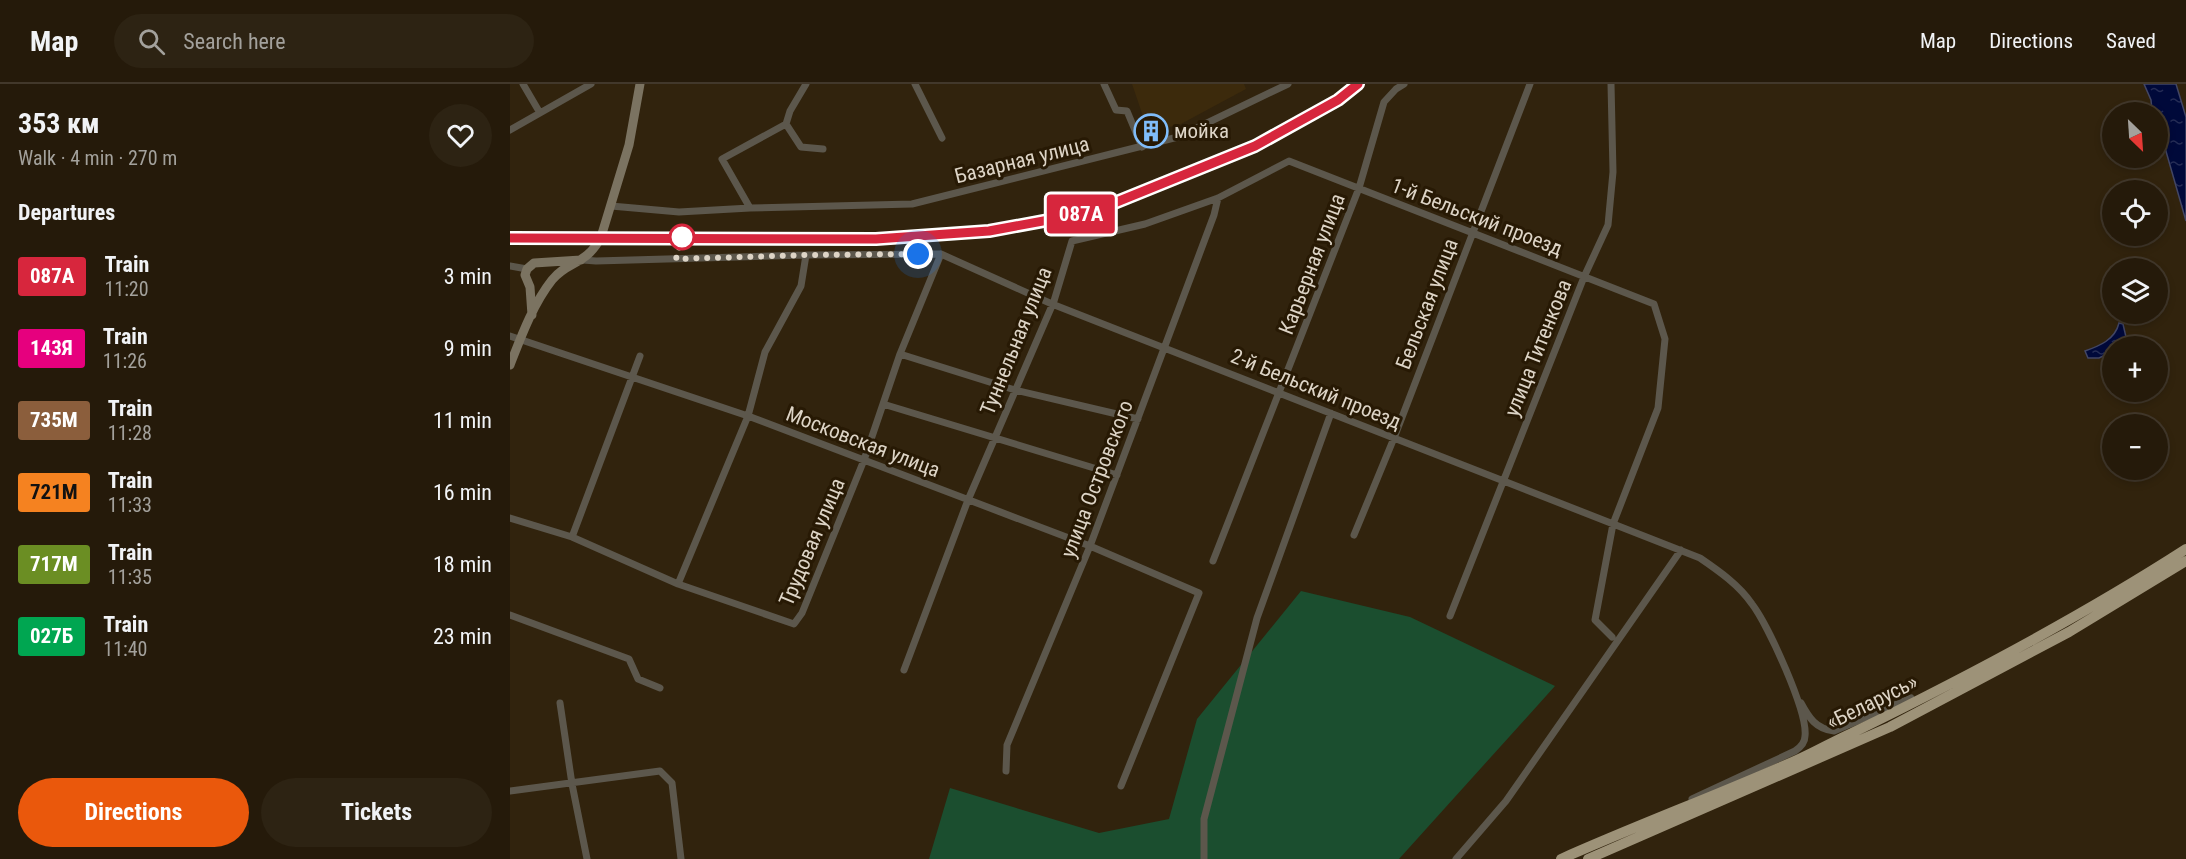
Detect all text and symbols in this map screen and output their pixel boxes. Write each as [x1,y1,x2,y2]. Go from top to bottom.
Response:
search box [114,14,534,68]
text: Map [30,25,78,58]
icon: search [135,25,168,58]
text: Search here [183,29,286,54]
text: Map [1920,29,1956,53]
text: Directions [1989,29,2073,53]
text: Saved [2106,29,2156,53]
north arrow [2102,102,2168,168]
map controls [2102,102,2168,480]
button: heart [429,104,492,167]
text: 353 км [18,107,100,140]
building icon: мойка [1133,113,1169,149]
place label: мойка [1174,119,1229,143]
street label: Базарная улица [952,132,1092,188]
text: Walk · 4 min · 270 m [18,146,177,170]
street label: 1-й Бельский проезд [1388,173,1566,261]
button: locate [2102,180,2168,246]
street label: Карьерная улица [1274,190,1350,338]
line badge: 087А [1039,194,1123,234]
text: Departures [18,200,115,225]
text: 087А [1059,202,1103,226]
unlabelled marker [669,224,695,250]
street label: Бельская улица [1391,235,1463,373]
your location [903,239,933,269]
text: Train [104,252,149,277]
button: layers [2102,258,2168,324]
text: 087А [30,264,74,288]
text: 3 min [444,264,492,289]
street label: Туннельная улица [975,264,1057,418]
street label: улица Титенкова [1500,276,1576,420]
text: 11:20 [104,277,149,301]
text: Train [103,324,148,349]
text: 143Я [30,336,73,360]
text: 9 min [444,336,492,361]
button: + [2102,336,2168,402]
street label: 2-й Бельский проезд [1227,344,1405,434]
text: 11:26 [103,349,147,373]
text: Train [108,396,153,421]
street label: улица Островского [1056,397,1138,561]
street label: Московская улица [783,402,943,482]
text: 735М [30,408,78,432]
text: 11 min [433,408,492,433]
button: − [2102,414,2168,480]
text: 11:28 [108,421,152,445]
text: Train [108,468,153,493]
street label: Трудовая улица [774,475,850,609]
text: 721М [30,480,78,504]
text: 16 min [433,480,492,505]
text: 11:33 [108,493,152,517]
text: Train [108,540,153,565]
text: 717М [30,552,78,576]
text: 18 min [433,552,492,577]
text: 11:35 [108,565,152,589]
text: Train [103,612,148,637]
text: 027Б [30,624,73,648]
text: 23 min [433,624,492,649]
text: 11:40 [103,637,147,661]
street label: «Беларусь» [1823,670,1922,734]
button: Directions [18,778,249,847]
button: Tickets [261,778,492,847]

